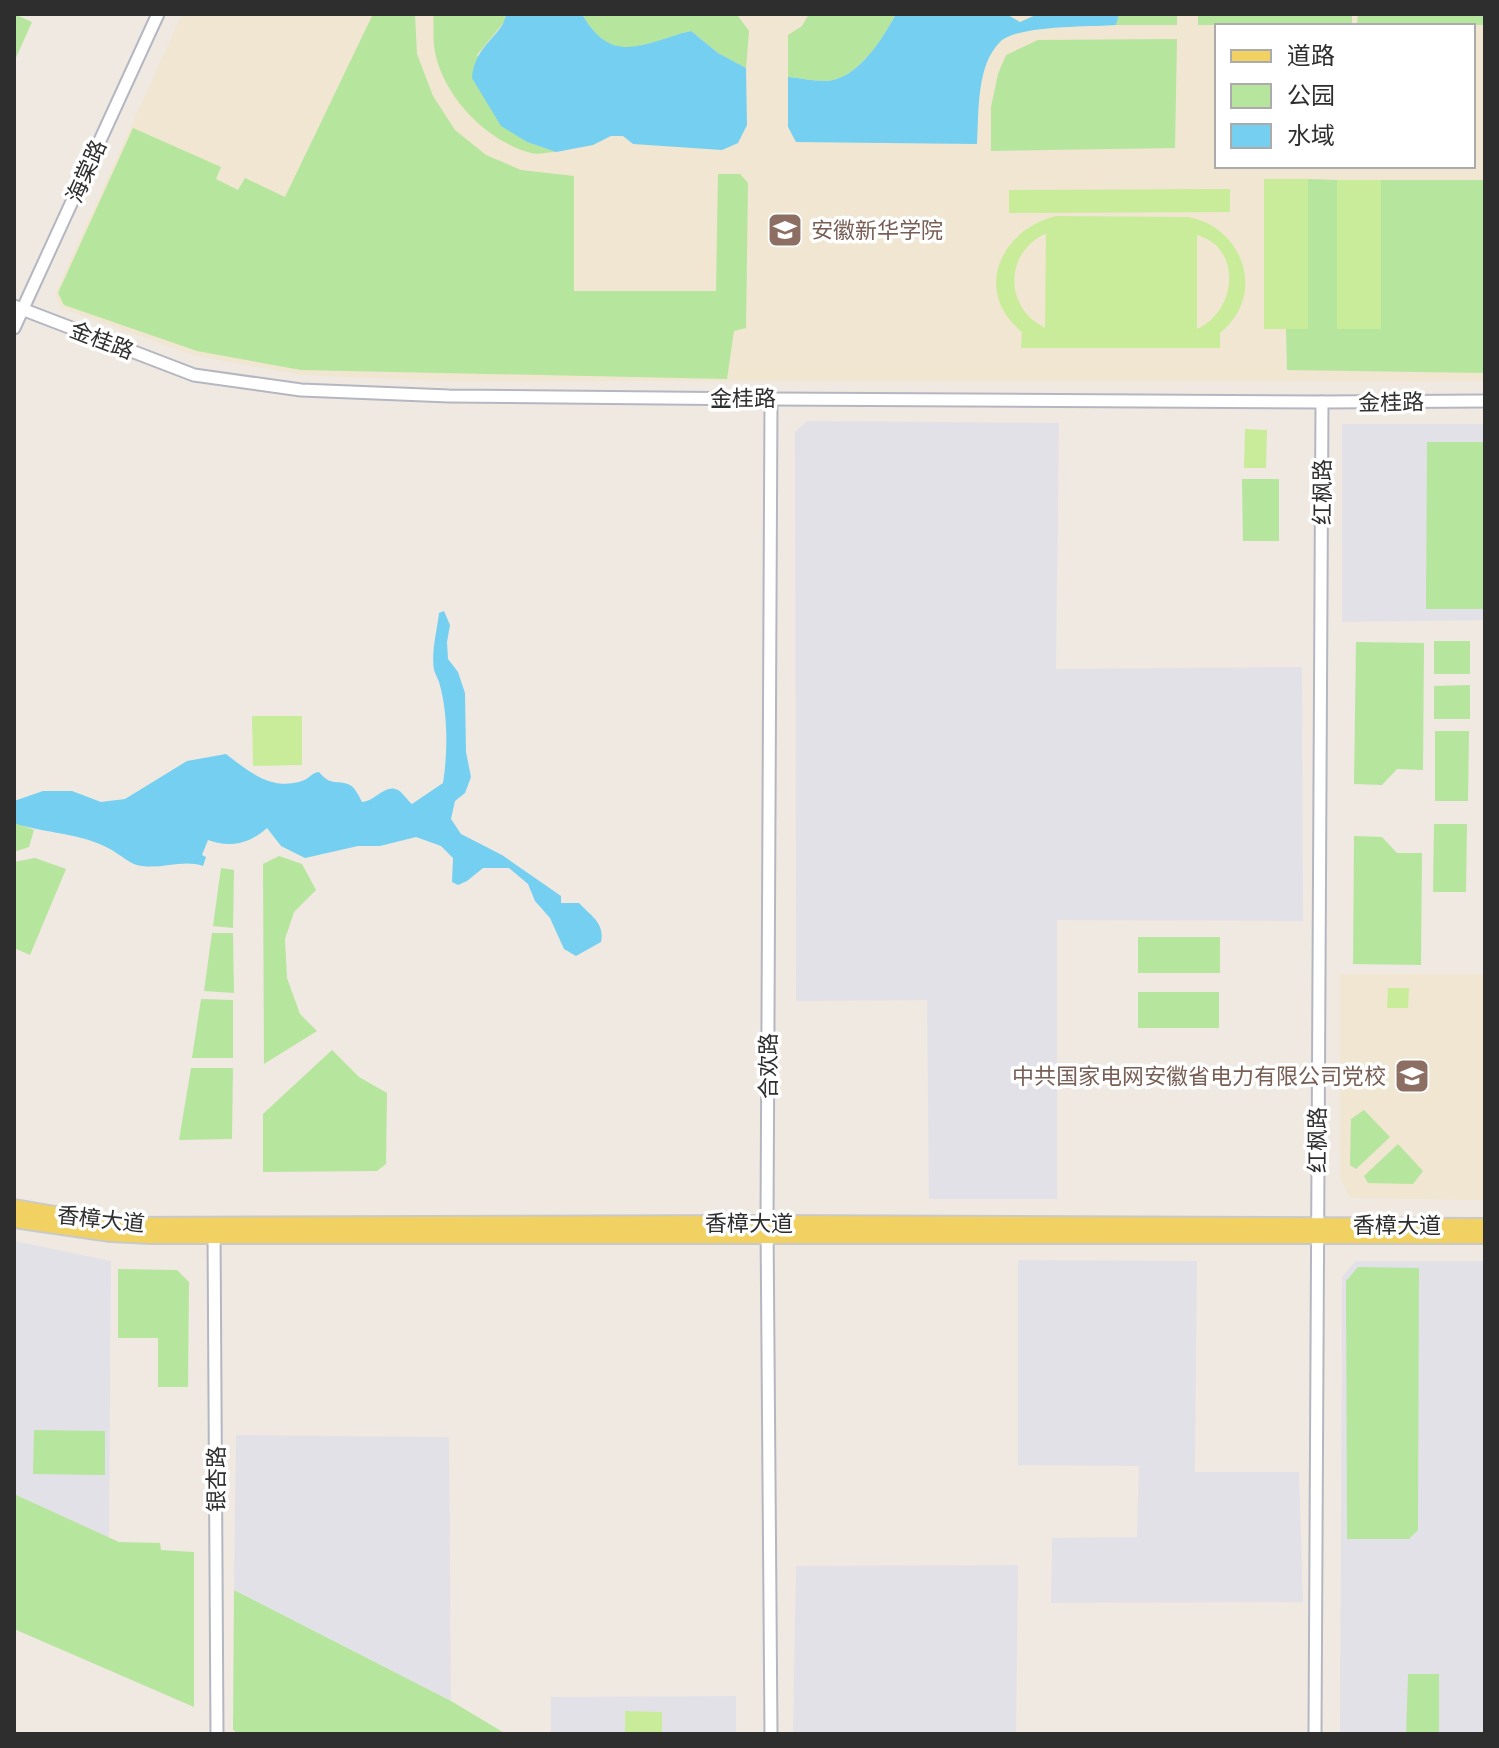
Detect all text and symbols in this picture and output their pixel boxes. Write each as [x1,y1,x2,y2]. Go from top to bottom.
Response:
legend [1215,24,1475,168]
text: 道路 [1287,40,1335,71]
text: 公园 [1287,80,1335,111]
text: 水域 [1287,120,1335,151]
street label: 海棠路 [60,135,112,207]
school or university icon: 安徽新华学院 [766,211,804,249]
place label: 安徽新华学院 [811,216,943,244]
street label: 金桂路 [66,315,138,365]
street label: 金桂路 [710,384,776,412]
street label: 金桂路 [1358,387,1424,417]
street label: 红枫路 [1308,459,1336,525]
street label: 合欢路 [754,1033,782,1099]
school or university icon: 中共国家电网安徽省电力有限公司党校 [1393,1057,1431,1095]
place label: 中共国家电网安徽省电力有限公司党校 [1012,1062,1386,1090]
street label: 红枫路 [1303,1107,1331,1173]
street label: 香樟大道 [56,1200,146,1238]
street label: 香樟大道 [705,1209,793,1237]
street label: 香樟大道 [1353,1211,1441,1239]
street label: 银杏路 [202,1446,230,1512]

